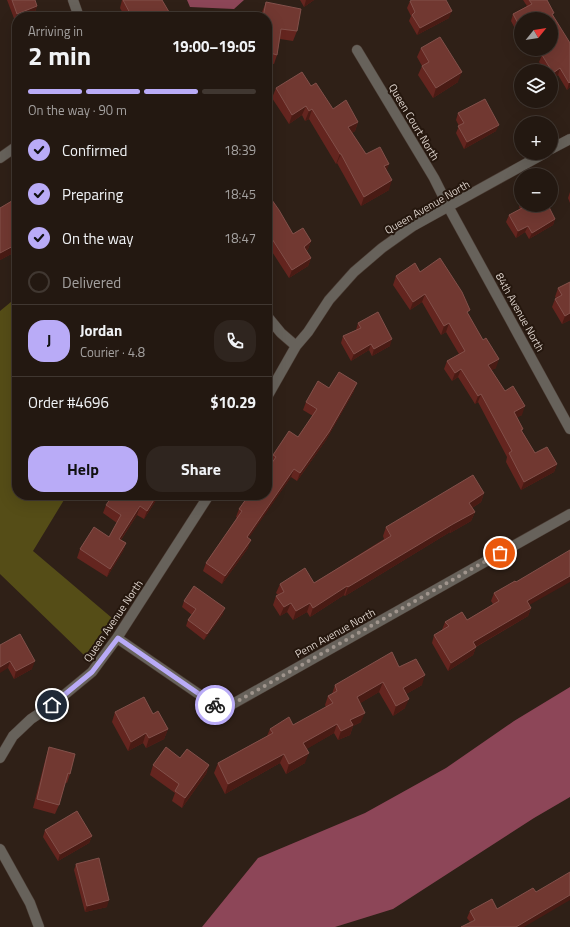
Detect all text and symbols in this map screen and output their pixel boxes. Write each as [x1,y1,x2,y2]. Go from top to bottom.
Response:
north arrow [514,12,558,56]
map controls [514,12,558,212]
text: Arriving in [28,21,83,41]
text: 19:00–19:05 [172,35,256,58]
text: 2 min [28,36,91,75]
button: layers [514,64,558,108]
street label: Queen Court North [385,81,443,163]
text: On the way · 90 m [28,100,127,120]
button: + [514,116,558,160]
icon: check [28,139,50,161]
text: Confirmed [62,139,127,162]
text: 18:39 [224,140,256,160]
button: − [514,168,558,212]
street label: Queen Avenue North [381,176,473,238]
icon: check [28,183,50,205]
text: Preparing [62,183,123,206]
text: 18:45 [224,184,256,204]
icon: check [28,227,50,249]
text: On the way [62,227,134,250]
text: 18:47 [224,228,256,248]
street label: 84th Avenue North [492,270,548,354]
text: Delivered [62,271,121,294]
text: Jordan [80,319,122,342]
button: phone [214,320,256,362]
text: J [47,329,51,352]
text: Courier · 4.8 [80,342,145,362]
text: Order #4696 [28,391,109,414]
text: $10.29 [210,391,256,414]
button: Help [28,446,138,492]
button: Share [146,446,256,492]
pin [483,536,517,570]
icon: bag [489,542,511,564]
street label: Queen Avenue North [79,577,147,665]
street label: Penn Avenue North [292,604,378,662]
courier [195,685,235,725]
pin [35,688,69,722]
icon: home [41,694,63,716]
icon: bike [204,694,226,716]

